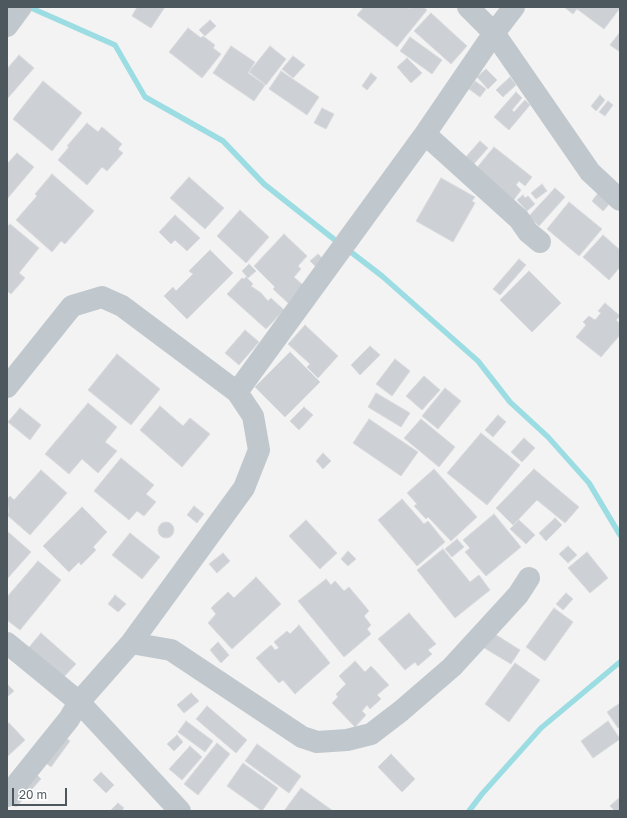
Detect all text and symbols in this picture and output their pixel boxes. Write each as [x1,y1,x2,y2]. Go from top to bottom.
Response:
scale bar [14,780,69,806]
text: 20 m [19,787,47,802]

